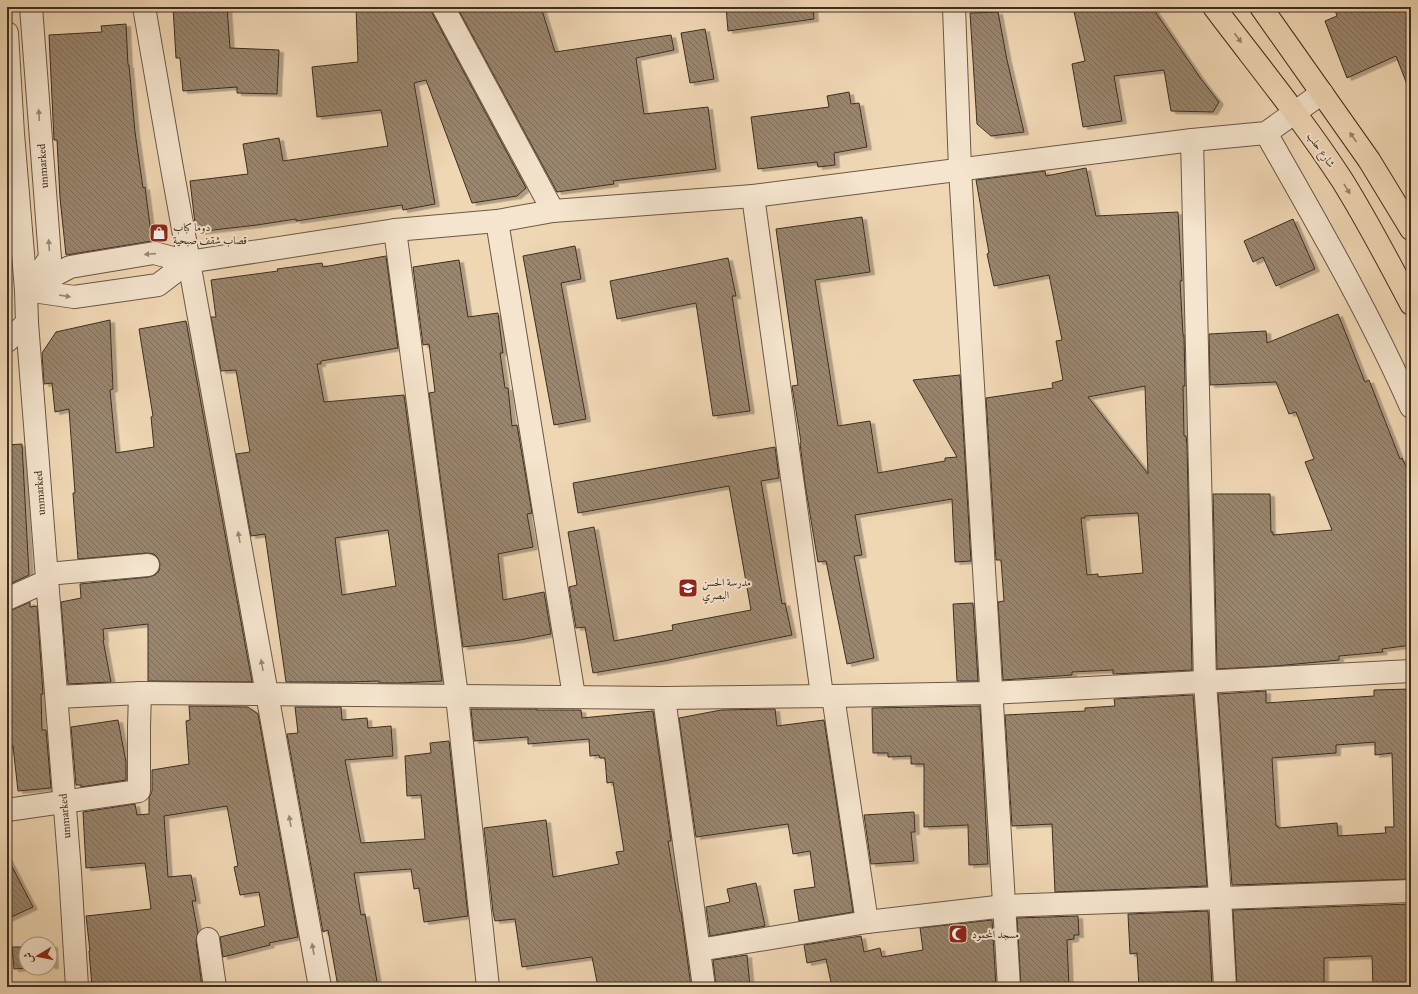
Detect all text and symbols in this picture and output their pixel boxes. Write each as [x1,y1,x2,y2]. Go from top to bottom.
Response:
one-way arrow [1234,33,1242,44]
one-way arrow [36,109,43,121]
street label: شارع حلب [1302,130,1338,172]
one-way arrow [1349,132,1357,142]
street label: unmarked [35,143,51,189]
one-way arrow [1343,183,1350,195]
place label: دوما كباب قصاب شقف صبحية [173,221,247,247]
shop icon: دوما كباب قصاب شقف صبحية [148,222,170,244]
one-way arrow [46,239,53,251]
one-way arrow [144,251,156,258]
one-way arrow [59,293,71,299]
street label: unmarked [32,470,48,516]
one-way arrow [235,531,241,543]
place label: مدرسة الحسن البصري [702,576,751,604]
school or university icon: مدرسة الحسن البصري [677,577,699,599]
one-way arrow [259,659,265,671]
street label: unmarked [57,793,73,839]
one-way arrow [287,815,293,827]
mosque icon: مسجد المحمود [947,923,969,945]
place label: مسجد المحمود [972,928,1019,941]
north arrow [18,936,58,976]
one-way arrow [310,942,316,955]
text: ش [21,951,36,964]

